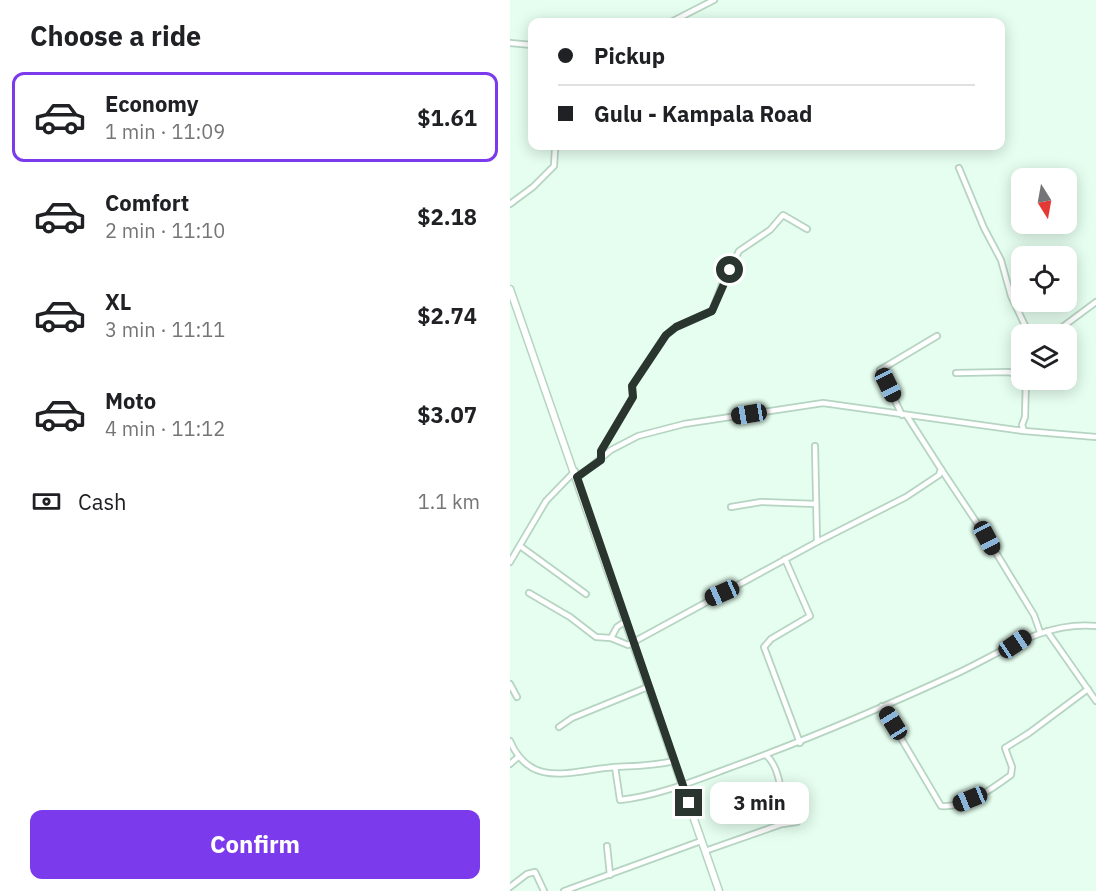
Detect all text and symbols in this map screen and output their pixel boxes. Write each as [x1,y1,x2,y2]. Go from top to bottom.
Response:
text: Choose a ride [30,18,201,53]
text: Pickup [594,41,665,70]
text: Economy [105,89,199,118]
icon: car [33,90,87,144]
text: Gulu - Kampala Road [594,99,812,128]
text: $1.61 [417,103,477,132]
text: 1 min · 11:09 [105,118,225,145]
north arrow [1011,168,1077,234]
map controls [1011,168,1077,390]
text: Comfort [105,188,189,217]
icon: car [33,189,87,243]
text: $2.18 [417,202,477,231]
text: 2 min · 11:10 [105,217,225,244]
button: locate [1011,246,1077,312]
route start [716,256,743,283]
text: XL [105,287,131,316]
icon: car [33,288,87,342]
text: $2.74 [417,301,477,330]
text: 3 min · 11:11 [105,316,225,343]
button: layers [1011,324,1077,390]
car [872,365,904,405]
text: Moto [105,386,156,415]
icon: car [33,387,87,441]
text: $3.07 [417,400,477,429]
car [730,402,768,426]
text: 4 min · 11:12 [105,415,225,442]
icon: cash [30,485,63,518]
text: Cash [78,487,127,516]
text: 1.1 km [418,488,480,515]
car [971,518,1003,558]
car [702,577,742,609]
car [995,626,1035,662]
car [876,703,910,743]
callout: 3 min [710,782,809,824]
car [950,784,990,814]
route end [675,789,702,816]
text: 3 min [733,789,786,816]
button: Confirm [30,810,480,879]

